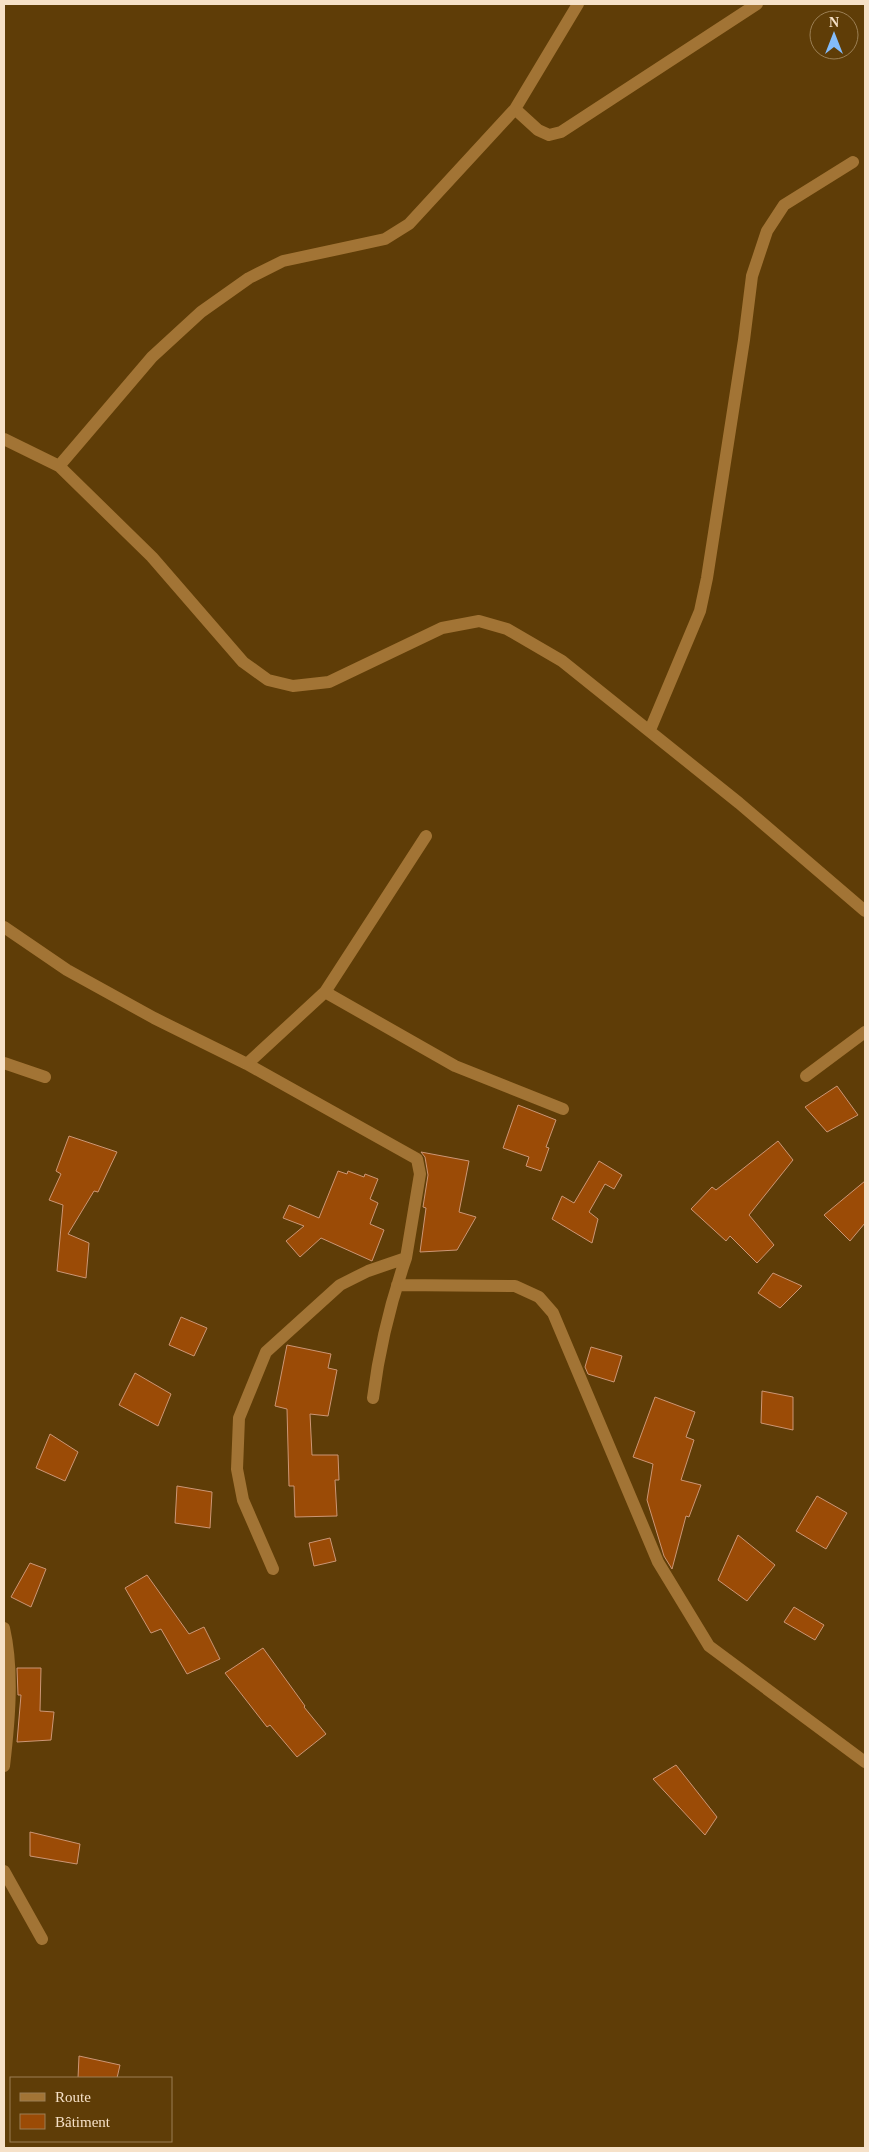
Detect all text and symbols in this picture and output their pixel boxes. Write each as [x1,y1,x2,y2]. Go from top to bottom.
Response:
north arrow [809,10,859,60]
text: N [829,15,839,30]
legend [10,2077,172,2142]
text: Route [55,2089,91,2105]
text: Bâtiment [55,2114,111,2130]

